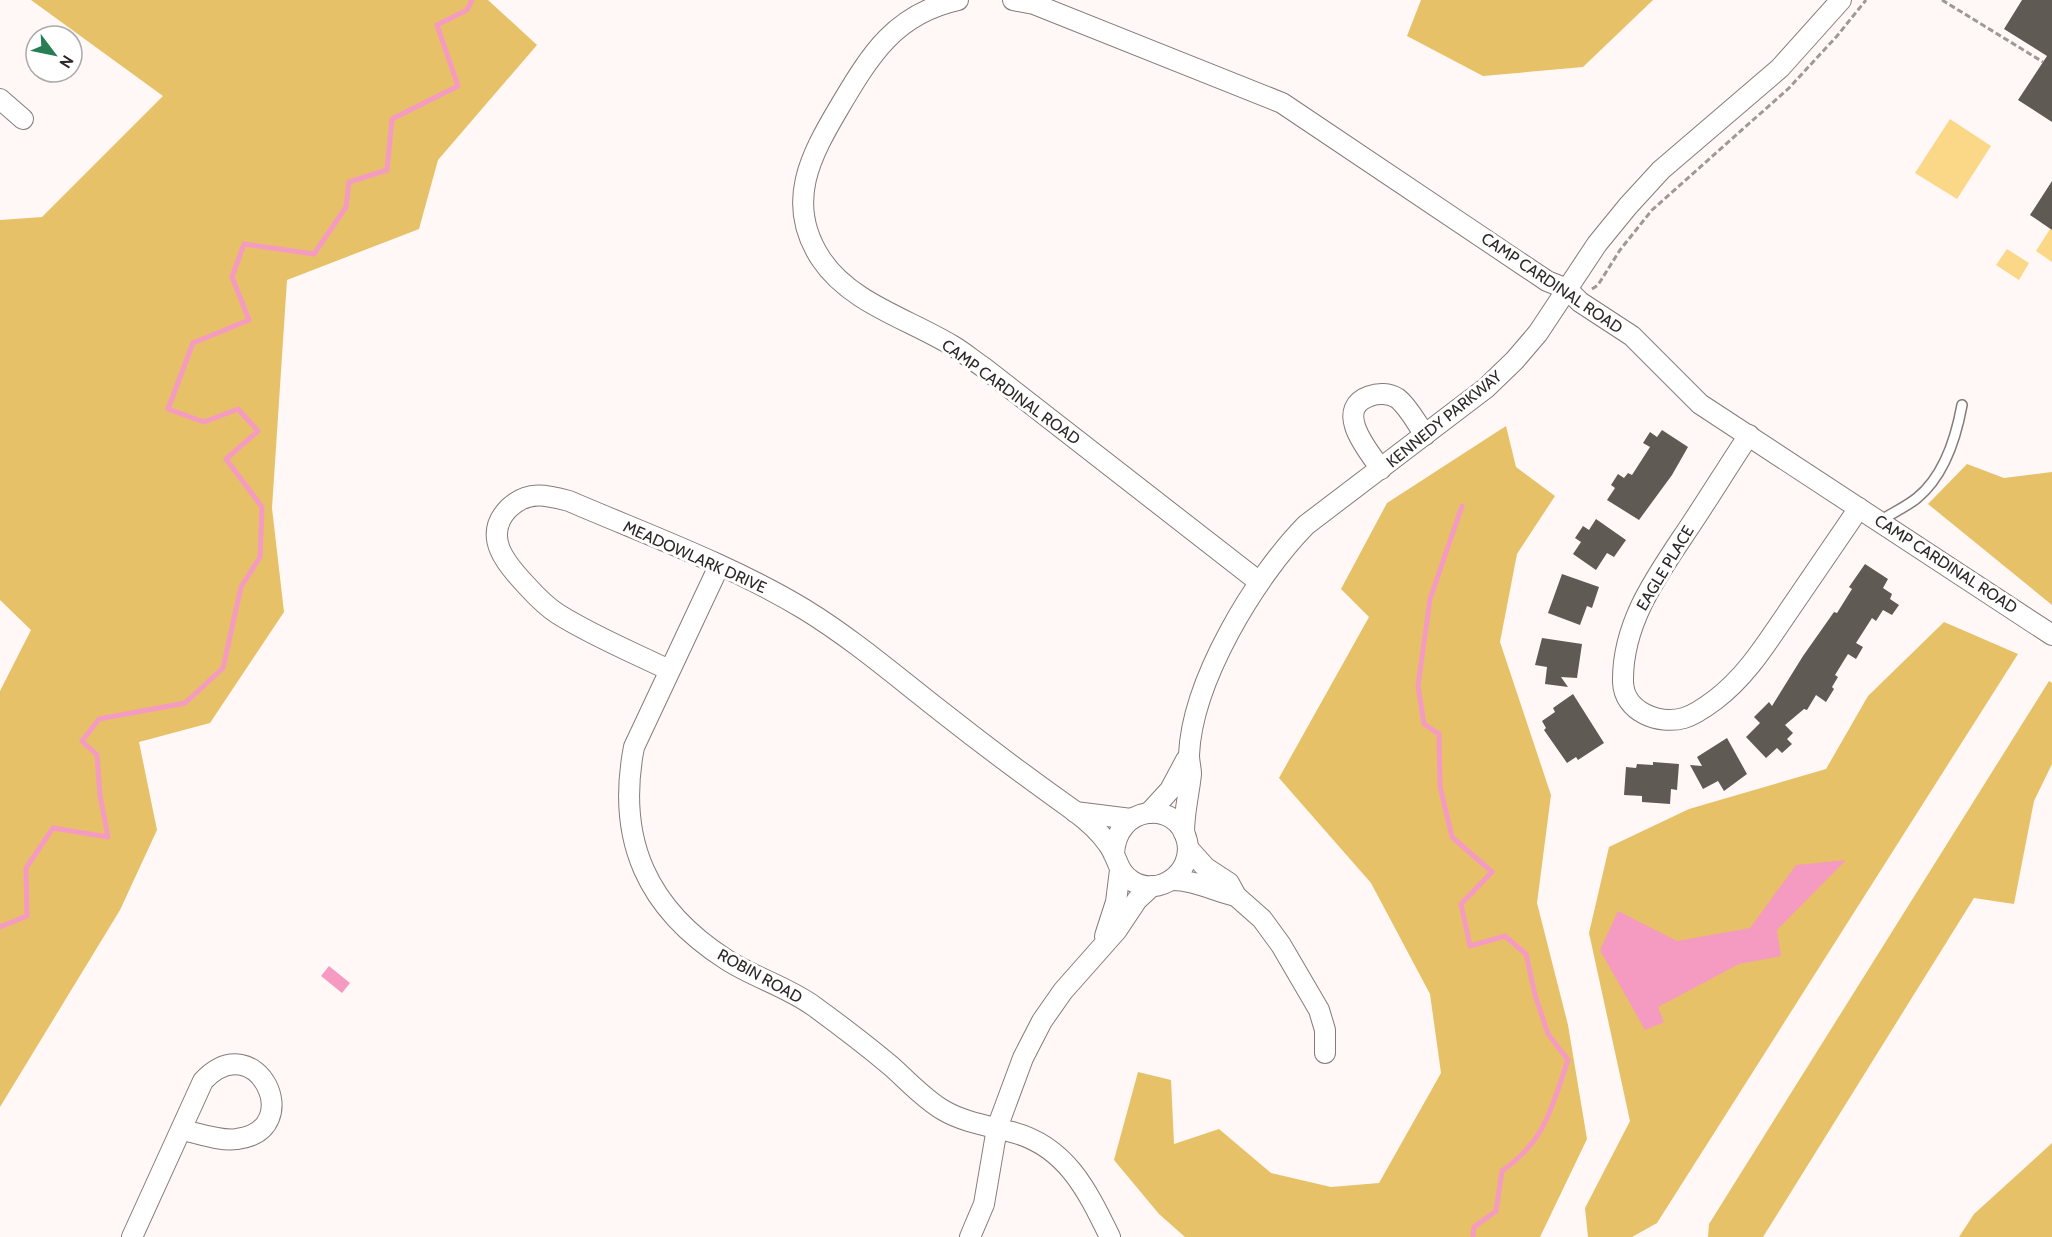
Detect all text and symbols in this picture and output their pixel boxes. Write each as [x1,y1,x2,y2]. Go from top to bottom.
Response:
north arrow [24,24,84,84]
text: N [55,52,77,72]
street label: CAMP CARDINAL ROAD [1478,229,1626,337]
street label: CAMP CARDINAL ROAD [938,335,1084,449]
street label: KENNEDY PARKWAY [1383,366,1506,471]
street label: CAMP CARDINAL ROAD [1871,511,2021,617]
street label: MEADOWLARK DRIVE [620,517,770,597]
street label: EAGLE PLACE [1632,522,1698,614]
street label: ROBIN ROAD [714,945,806,1007]

